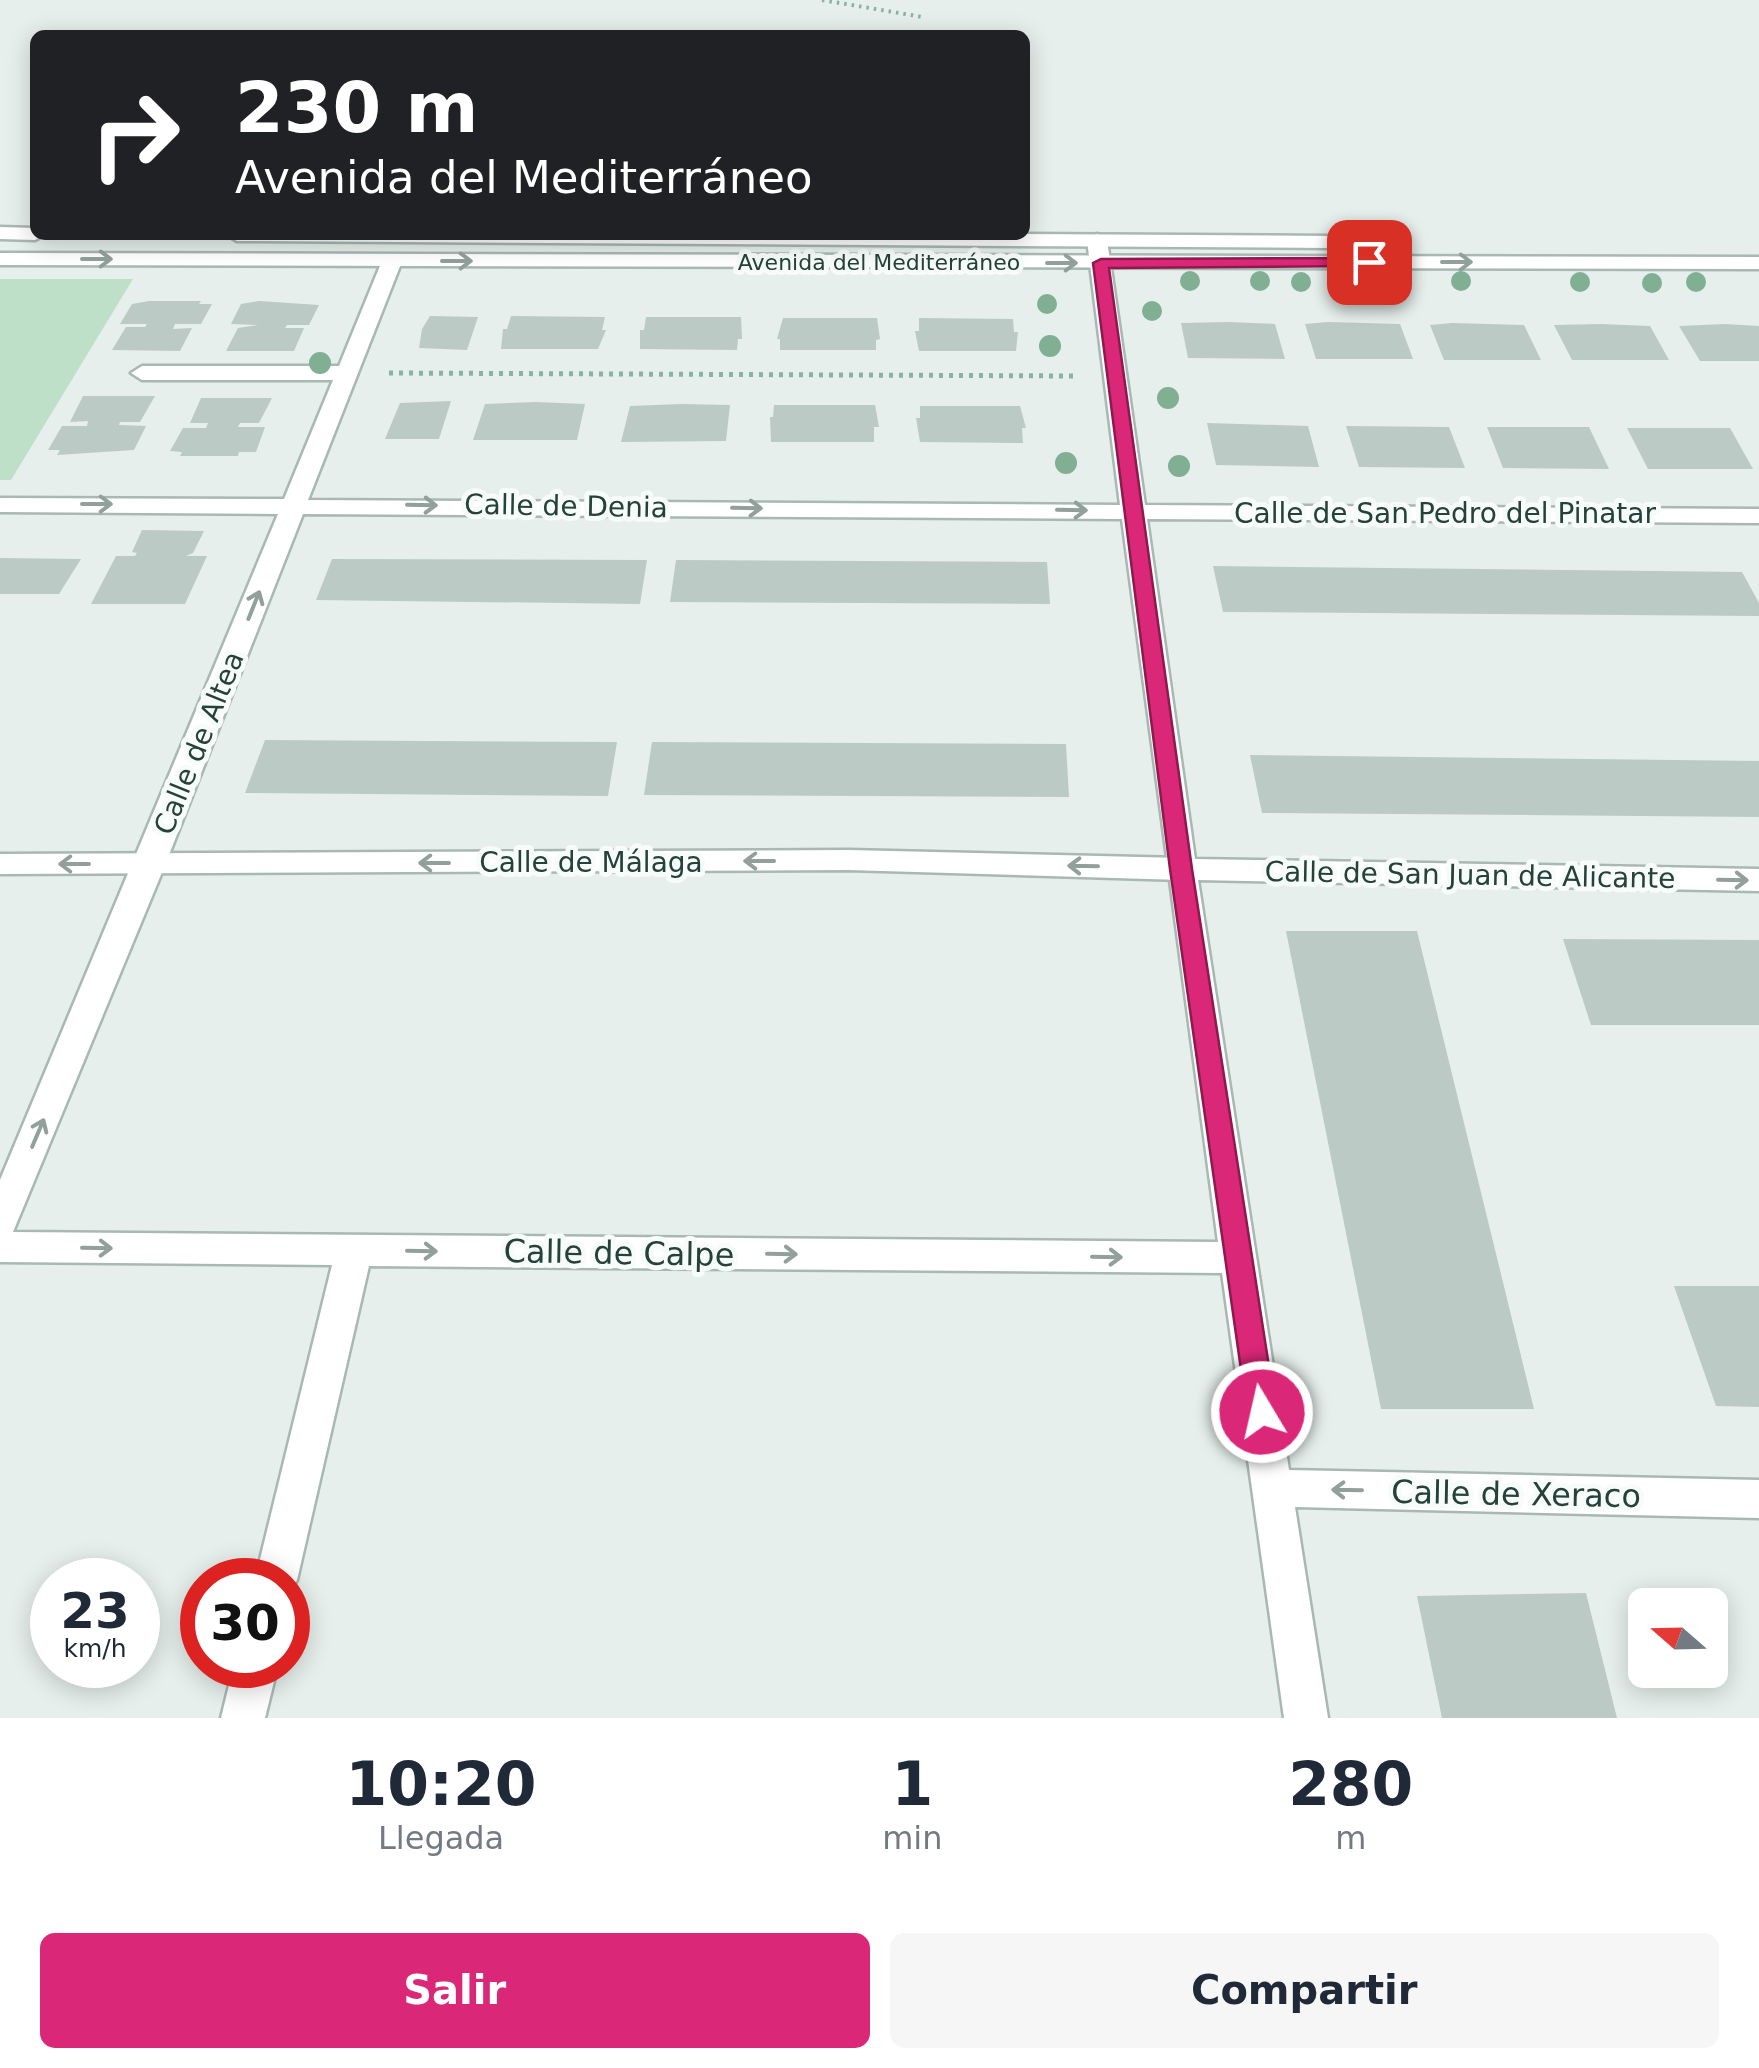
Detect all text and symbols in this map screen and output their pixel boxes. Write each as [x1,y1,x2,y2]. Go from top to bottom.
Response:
text: 230 m [235,67,478,149]
icon: right [70,70,200,200]
text: Avenida del Mediterráneo [235,151,812,204]
pin [1327,220,1412,305]
icon: arrive [1342,235,1397,290]
one-way arrow [80,250,113,268]
street label: Avenida del Mediterráneo [738,250,1020,275]
one-way arrow [440,252,473,270]
one-way arrow [1440,252,1473,272]
one-way arrow [1046,254,1078,272]
street label: Calle de Denia [464,488,668,524]
one-way arrow [80,494,113,514]
one-way arrow [406,496,438,514]
street label: Calle de San Pedro del Pinatar [1234,497,1656,530]
one-way arrow [731,498,763,517]
one-way arrow [1056,501,1088,520]
one-way arrow [246,590,264,621]
street label: Calle de Altea [147,647,251,839]
street label: Calle de Málaga [479,846,703,879]
one-way arrow [743,852,776,870]
one-way arrow [58,854,90,874]
one-way arrow [418,854,450,872]
street label: Calle de San Juan de Alicante [1264,855,1676,895]
one-way arrow [1068,857,1100,876]
one-way arrow [1716,870,1749,890]
one-way arrow [30,1118,48,1148]
street label: Calle de Calpe [503,1232,735,1274]
one-way arrow [80,1238,113,1258]
one-way arrow [406,1242,438,1260]
one-way arrow [766,1244,798,1264]
one-way arrow [1090,1248,1123,1266]
position arrow [1210,1360,1314,1464]
street label: Calle de Xeraco [1391,1473,1641,1515]
one-way arrow [1331,1480,1364,1500]
speed limit sign: 30 [180,1558,310,1688]
text: 23 [60,1582,130,1640]
north arrow [1628,1588,1728,1688]
map controls [1628,1588,1728,1688]
text: km/h [63,1634,127,1663]
text: 10:20 [346,1749,537,1819]
text: 1 [891,1749,933,1819]
text: 280 [1288,1749,1413,1819]
text: Llegada [378,1819,504,1857]
text: min [882,1819,943,1857]
text: m [1335,1819,1366,1857]
button: Salir [40,1933,870,2048]
button: Compartir [890,1933,1719,2048]

